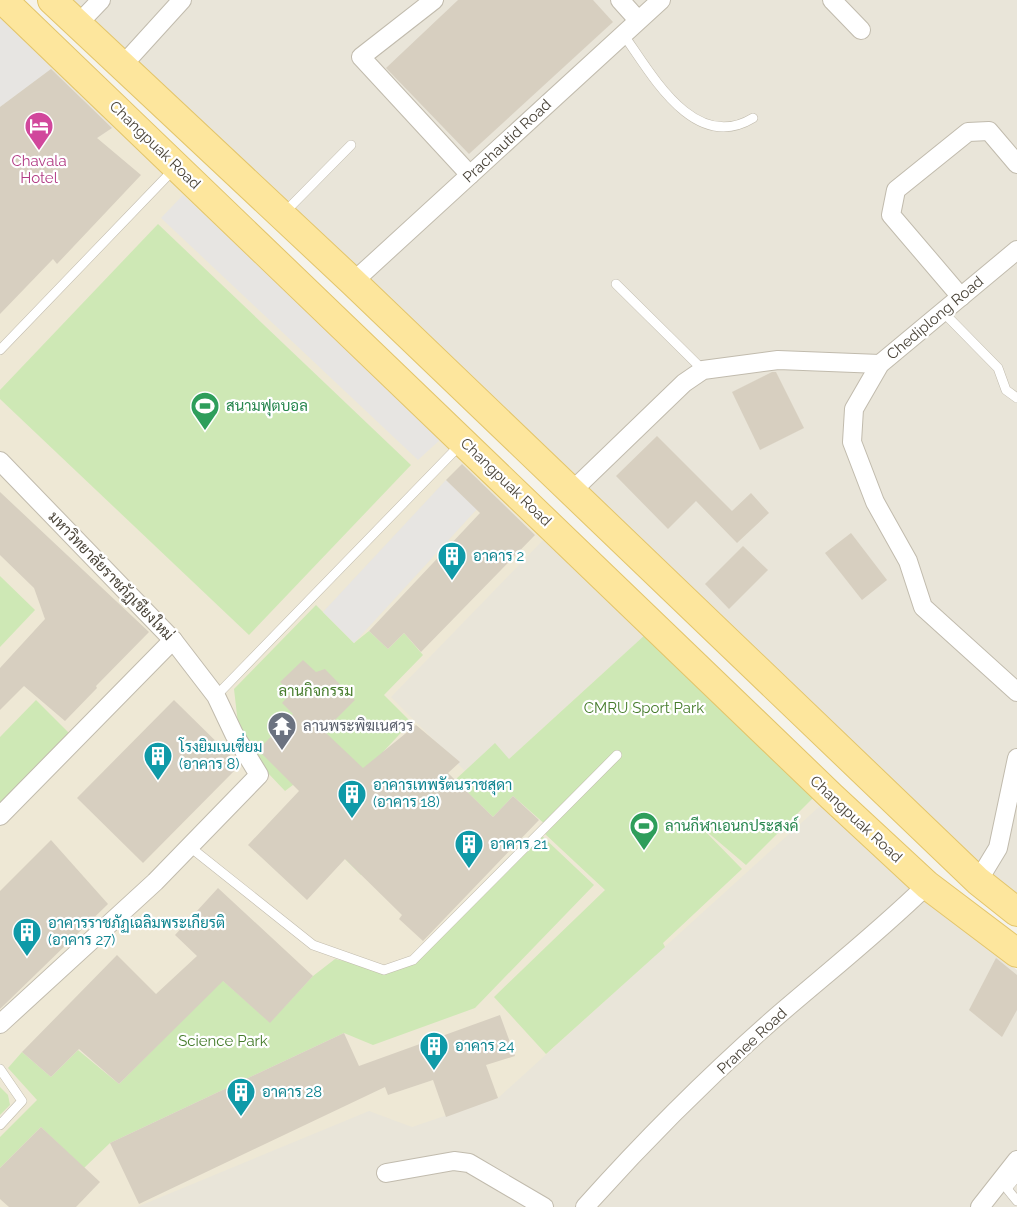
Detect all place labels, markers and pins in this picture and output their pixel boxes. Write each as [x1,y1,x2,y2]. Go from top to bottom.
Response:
hotel icon: Chavala Hotel [23,110,55,152]
place label: Chavala Hotel [11,152,67,187]
sports icon: สนามฟุตบอล [189,390,221,432]
place label: สนามฟุตบอล [226,397,308,417]
building icon: อาคาร 2 [436,540,468,582]
place label: อาคาร 2 [473,547,524,565]
temple icon: ลานพระพิฆเนศวร [266,710,298,752]
place label: ลานพระพิฆเนศวร [303,717,413,735]
place label: โรงยิมเนเซี่ยม (อาคาร 8) [178,732,262,773]
building icon: โรงยิมเนเซี่ยม (อาคาร 8) [142,740,174,782]
place label: อาคารเทพรัตนราชสุดา (อาคาร 18) [373,776,512,811]
building icon: อาคารเทพรัตนราชสุดา (อาคาร 18) [336,778,368,820]
sports icon: ลานกีฬาเอนกประสงค์ [628,810,660,852]
place label: ลานกีฬาเอนกประสงค์ [665,816,799,835]
building icon: อาคาร 21 [453,828,485,870]
place label: อาคาร 21 [490,835,548,853]
place label: อาคารราชภัฏเฉลิมพระเกียรติ (อาคาร 27) [48,913,225,949]
building icon: อาคารราชภัฏเฉลิมพระเกียรติ (อาคาร 27) [11,916,43,958]
building icon: อาคาร 24 [418,1030,450,1072]
place label: อาคาร 24 [455,1037,515,1055]
building icon: อาคาร 28 [225,1076,257,1118]
place label: อาคาร 28 [262,1083,322,1101]

